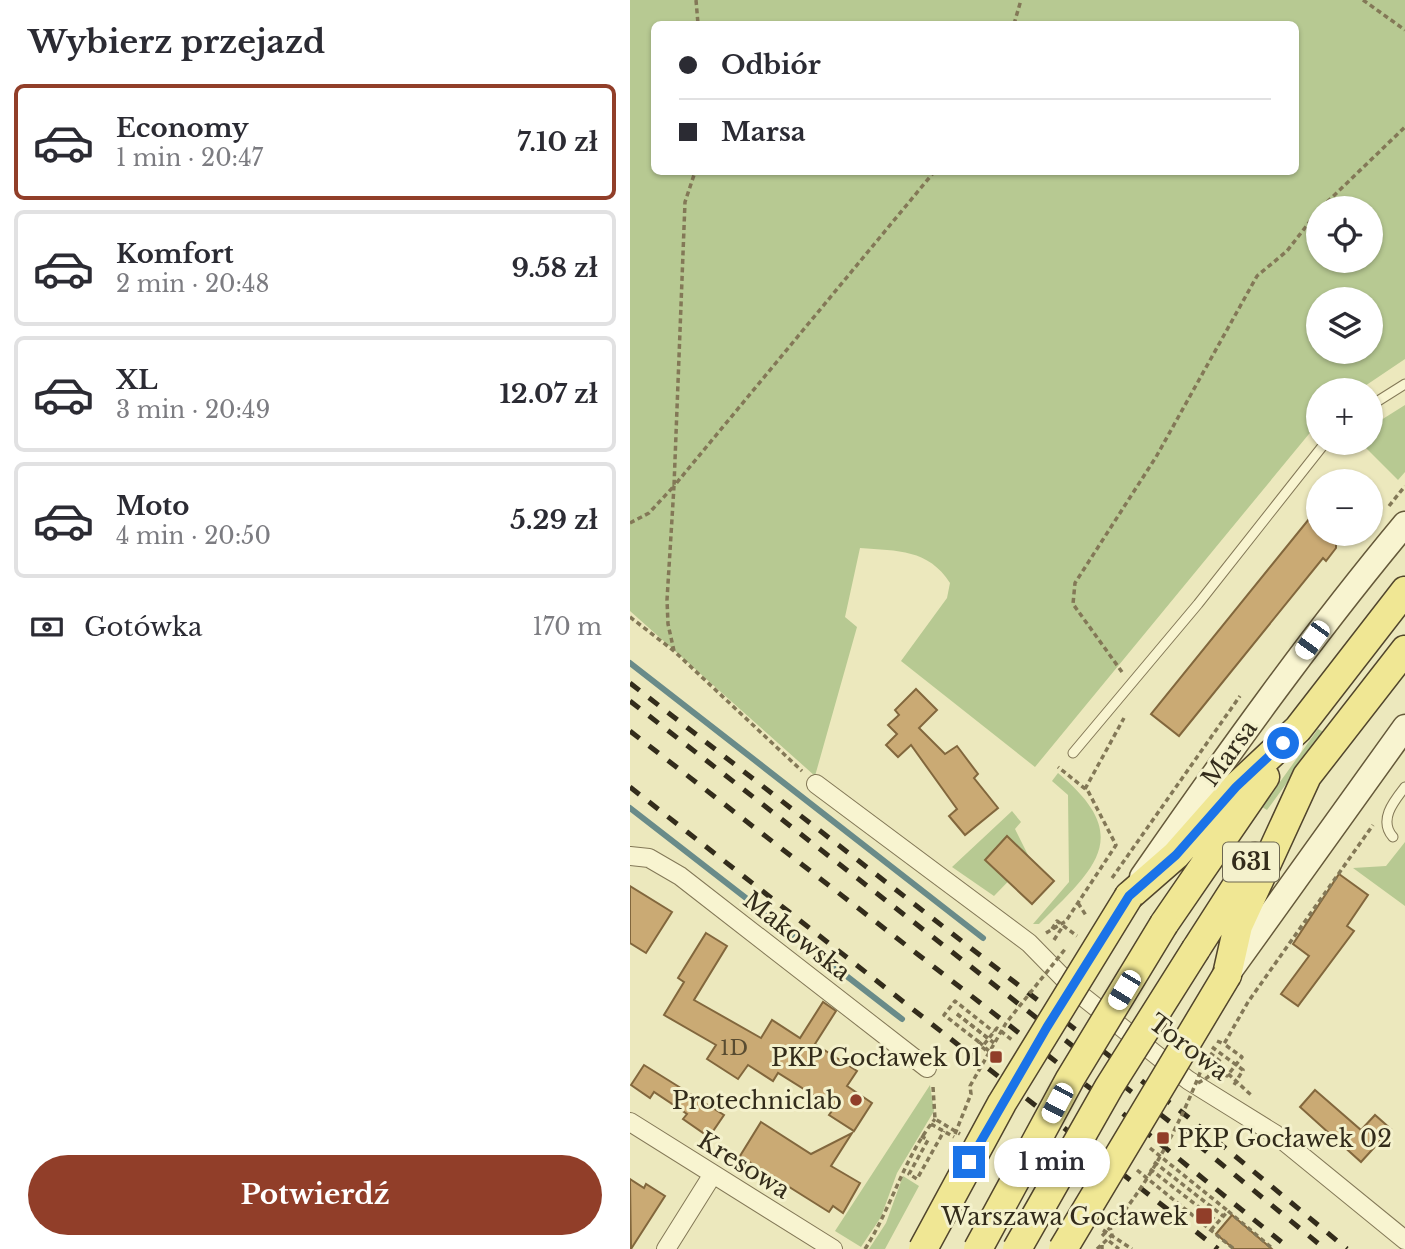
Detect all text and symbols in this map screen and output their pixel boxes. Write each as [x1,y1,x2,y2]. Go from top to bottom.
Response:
text: Wybierz przejazd [28,22,325,62]
text: Odbiór [721,49,821,81]
icon: car [32,111,95,174]
text: Economy [116,112,249,144]
text: Marsa [721,116,806,148]
text: 7.10 zł [517,126,598,158]
text: 1 min · 20:47 [116,144,263,172]
map controls [1306,196,1383,546]
button: locate [1306,196,1383,273]
icon: car [32,237,95,300]
text: Komfort [116,238,234,270]
text: 9.58 zł [511,252,598,284]
text: 2 min · 20:48 [116,270,269,298]
button: layers [1306,287,1383,364]
icon: car [32,363,95,426]
text: XL [116,364,158,396]
text: 12.07 zł [499,378,598,410]
button: + [1306,378,1383,455]
text: 3 min · 20:49 [116,396,270,424]
button: − [1306,469,1383,546]
icon: car [32,489,95,552]
text: Moto [116,490,189,522]
text: 5.29 zł [510,504,598,536]
text: 4 min · 20:50 [116,522,271,550]
icon: cash [28,608,66,646]
text: Gotówka [84,611,202,643]
text: 170 m [532,613,602,641]
car [1292,617,1333,663]
street label: Marsa [1195,714,1263,792]
route start [1267,727,1299,759]
road number: 631 [1223,842,1279,882]
street label: Makowska [738,885,857,987]
car [1105,967,1144,1013]
street label: Torowa [1143,1008,1235,1087]
house number: 1D [720,1035,748,1061]
place label: PKP Gocławek 01 [771,1043,982,1072]
marker: PKP Gocławek 01 [988,1049,1004,1065]
car [1038,1080,1077,1126]
place label: Protechniclab [672,1086,842,1115]
marker: Protechniclab [848,1092,864,1108]
place label: PKP Gocławek 02 [1177,1124,1392,1153]
street label: Kresowa [693,1125,796,1205]
marker: PKP Gocławek 02 [1155,1130,1171,1146]
callout: 1 min [994,1138,1109,1186]
route end [953,1146,985,1178]
text: 1 min [1019,1148,1085,1176]
button: Potwierdź [28,1155,602,1235]
place label: Warszawa Gocławek [940,1202,1188,1231]
marker: Warszawa Gocławek [1194,1206,1214,1226]

